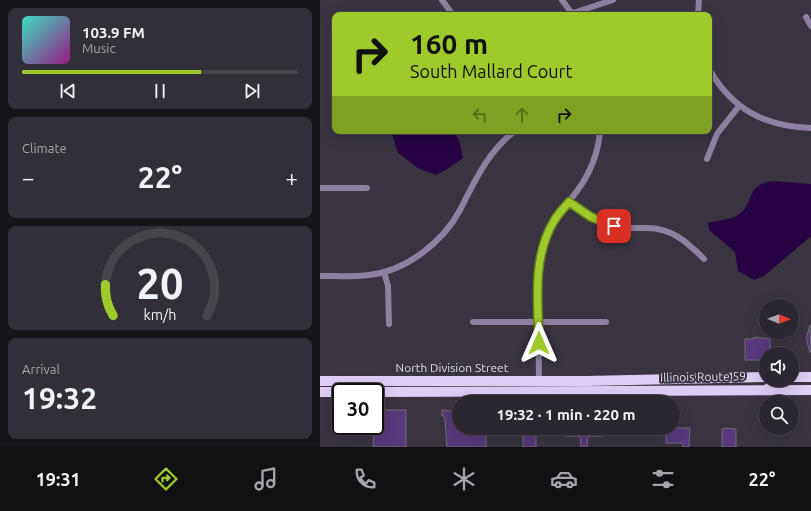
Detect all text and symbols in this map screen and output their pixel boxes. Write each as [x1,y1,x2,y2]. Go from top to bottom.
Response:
text: 103.9 FM [82,24,145,41]
icon: right [344,28,396,80]
text: 160 m [410,28,488,59]
text: Music [82,41,116,55]
text: South Mallard Court [410,61,573,81]
icon: previous [57,80,79,102]
icon: pause [149,80,171,102]
icon: next [241,80,263,102]
icon: left [469,104,491,126]
icon: ahead [511,104,533,126]
icon: right [553,104,575,126]
text: Climate [22,141,67,155]
text: 22° [138,160,182,194]
text: − [22,165,34,190]
text: + [286,165,298,190]
pin [597,209,631,243]
icon: arrive [603,215,625,237]
text: 20 [137,260,183,307]
north arrow [759,299,799,339]
map controls [759,299,799,435]
text: km/h [144,307,176,323]
position arrow [518,322,560,364]
button: sound [759,347,799,387]
street label: North Division Street [396,361,509,374]
text: Arrival [22,362,60,376]
street label: Illinois Route 59 [660,369,746,384]
text: 19:32 [22,381,97,415]
speed limit sign: 30 [332,383,384,435]
button: search [759,395,799,435]
text: 19:32 · 1 min · 220 m [497,406,635,423]
icon: directions [152,465,180,493]
icon: music [252,465,280,493]
icon: phone [351,465,379,493]
icon: climate [450,465,478,493]
icon: car [550,465,578,493]
icon: filters [649,465,677,493]
text: 19:31 [36,469,81,489]
text: 22° [749,469,775,489]

